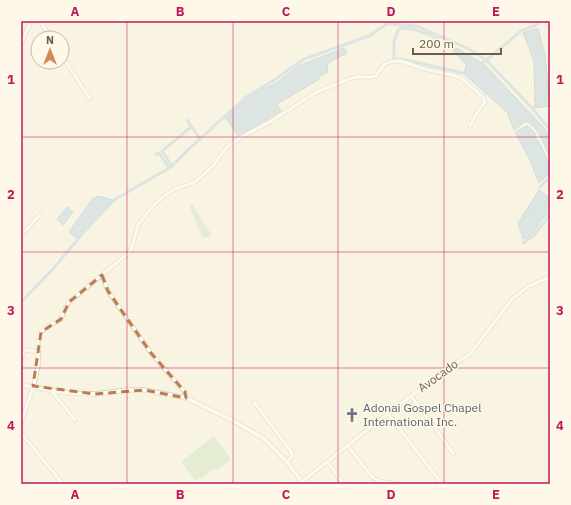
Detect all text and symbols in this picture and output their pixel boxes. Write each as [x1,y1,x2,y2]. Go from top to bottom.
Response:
text: A [71,3,80,20]
text: B [176,3,185,20]
text: C [282,3,291,20]
text: D [386,3,396,20]
text: E [492,3,500,20]
north arrow [30,30,70,70]
scale bar [413,30,501,56]
text: N [46,33,54,47]
text: 200 m [419,36,454,51]
text: 1 [7,71,15,88]
text: 1 [556,71,564,88]
text: 2 [7,186,15,203]
text: 2 [556,186,564,203]
text: 3 [7,302,15,319]
text: 3 [556,302,564,319]
street label: Avocado [415,356,461,395]
place label: Adonai Gospel Chapel International Inc. [363,400,481,429]
church icon: Adonai Gospel Chapel International Inc. [344,407,360,423]
text: 4 [7,417,15,434]
text: 4 [556,417,564,434]
text: A [71,486,80,503]
text: B [176,486,185,503]
text: C [282,486,291,503]
text: D [386,486,396,503]
text: E [492,486,500,503]

